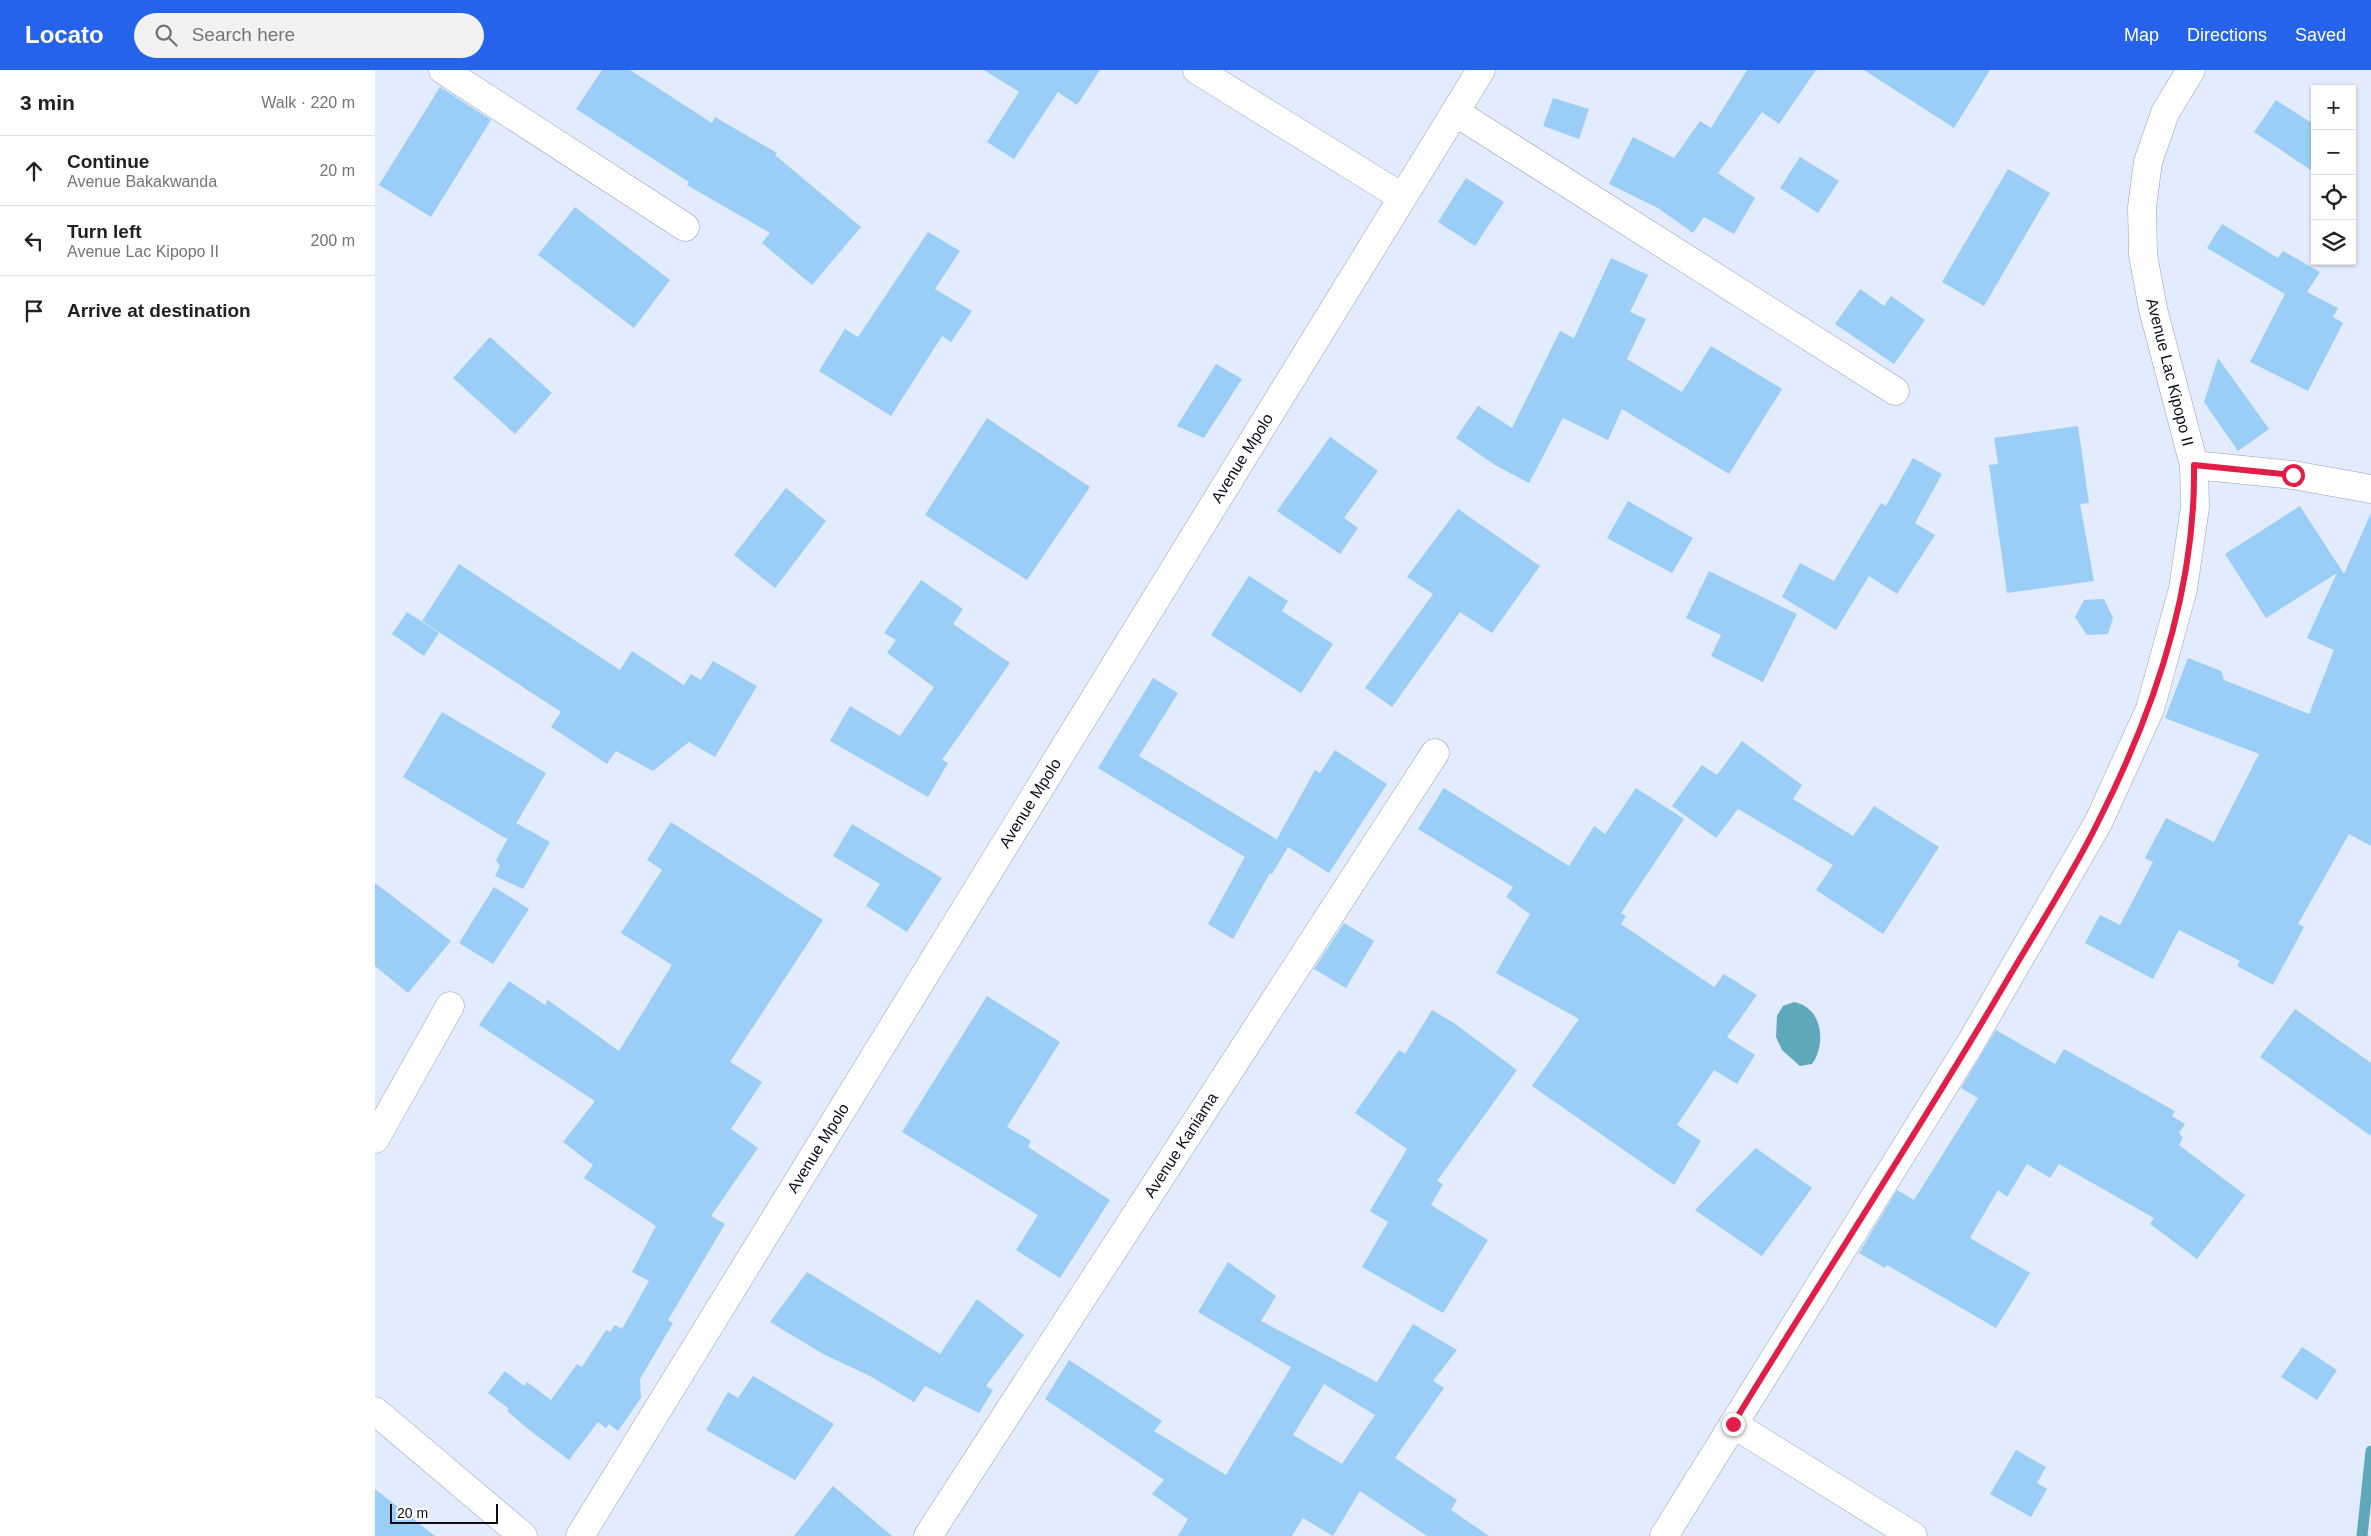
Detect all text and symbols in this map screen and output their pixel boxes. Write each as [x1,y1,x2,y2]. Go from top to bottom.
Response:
search box [134,13,484,58]
text: Locato [25,21,104,48]
icon: search [152,21,180,49]
text: Search here [192,24,295,45]
text: Map [2124,25,2159,45]
text: Directions [2187,25,2267,45]
text: Saved [2295,25,2346,45]
map controls [2311,85,2356,265]
button: + [2311,85,2356,130]
text: 3 min [20,91,75,114]
text: Walk · 220 m [261,94,355,111]
button: − [2311,130,2356,175]
text: Continue [67,151,149,172]
icon: ahead [20,157,48,185]
text: 20 m [319,162,355,179]
text: Avenue Bakakwanda [67,173,217,190]
button: locate [2311,175,2356,220]
button: layers [2311,220,2356,265]
text: Turn left [67,221,142,242]
icon: left [20,227,48,255]
text: 200 m [311,232,355,249]
text: Avenue Lac Kipopo II [67,243,219,260]
street label: Avenue Lac Kipopo II [2143,296,2197,448]
icon: arrive [20,297,48,325]
text: Arrive at destination [67,300,251,321]
street label: Avenue Mpolo [1208,410,1276,506]
route start [2282,464,2305,487]
street label: Avenue Mpolo [996,755,1064,851]
street label: Avenue Kaniama [1141,1089,1221,1201]
street label: Avenue Mpolo [784,1100,852,1196]
route end [1722,1413,1745,1436]
scale bar [390,1501,497,1524]
text: 20 m [397,1505,428,1521]

